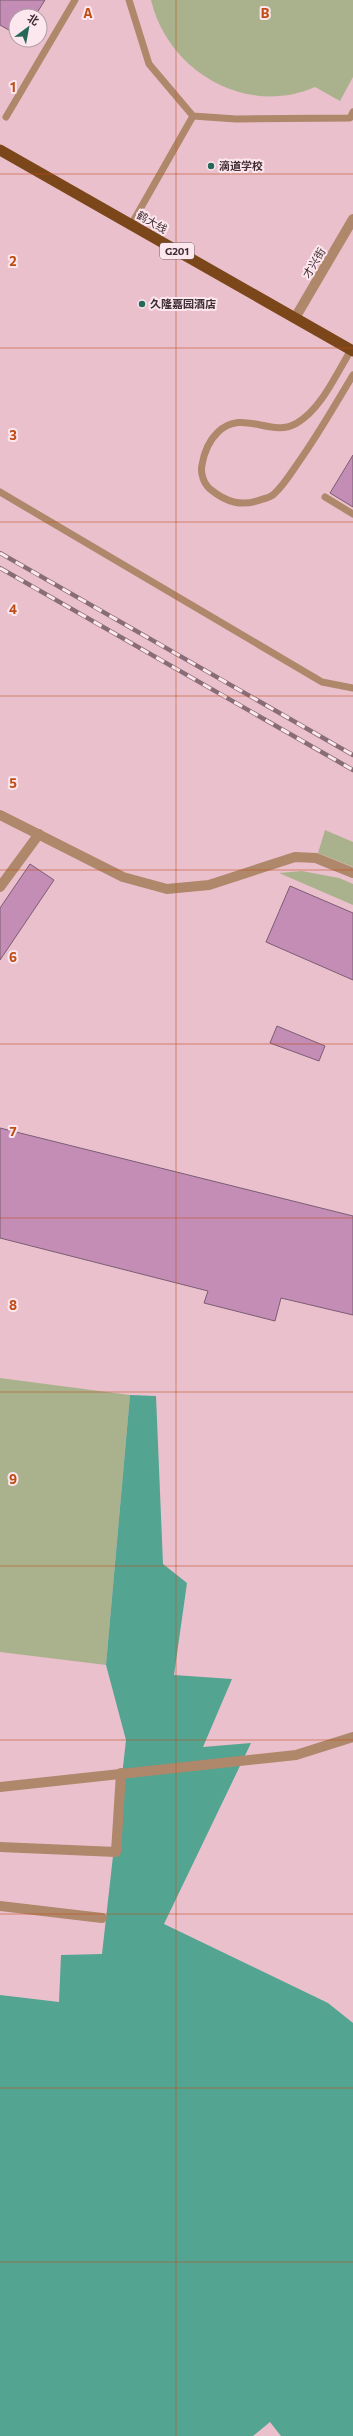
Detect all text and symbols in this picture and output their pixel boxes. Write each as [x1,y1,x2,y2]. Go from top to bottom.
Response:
text: A [83,5,93,21]
text: B [261,5,270,21]
north arrow [8,8,48,48]
text: 北 [25,11,42,28]
text: 1 [10,79,16,95]
place label: 滴道学校 [219,159,263,172]
marker: 滴道学校 [206,161,216,171]
street label: 鹤大线 [135,208,170,235]
road number: G201 [160,243,194,259]
street label: 才兴街 [300,245,328,280]
text: 2 [9,253,17,269]
place label: 久隆嘉园酒店 [150,297,216,310]
marker: 久隆嘉园酒店 [137,299,147,309]
text: 3 [9,427,17,443]
text: 4 [9,601,17,617]
text: 5 [9,775,17,791]
text: 6 [9,949,17,965]
text: 7 [9,1123,17,1139]
text: 8 [9,1297,17,1313]
text: 9 [9,1471,17,1487]

